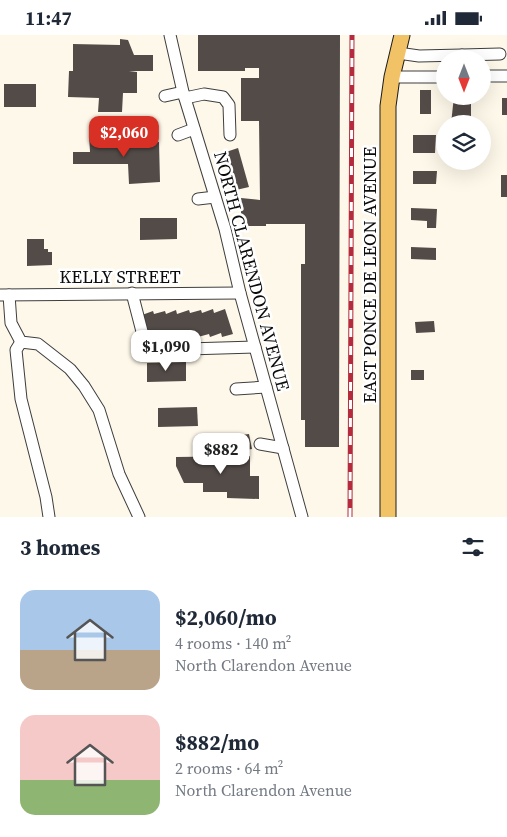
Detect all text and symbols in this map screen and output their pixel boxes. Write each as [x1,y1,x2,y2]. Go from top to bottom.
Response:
text: 11:47 [25,5,72,31]
north arrow [436,50,491,105]
map controls [436,50,491,170]
pin: $2,060 [83,115,165,158]
button: layers [436,115,491,170]
text: $2,060 [100,121,148,143]
street label: EAST PONCE DE LEON AVENUE [357,147,382,403]
street label: NORTH CLARENDON AVENUE [208,148,296,394]
street label: KELLY STREET [59,264,181,289]
pin: $1,090 [125,329,207,372]
text: $1,090 [142,335,190,357]
pin: $882 [191,433,251,475]
text: $882 [204,438,238,460]
text: 3 homes [20,533,100,562]
icon: filters [459,533,487,561]
text: $2,060/mo [175,603,277,632]
icon: home [60,610,120,670]
text: 4 rooms · 140 m² [175,632,291,654]
text: North Clarendon Avenue [175,654,352,676]
text: $882/mo [175,728,259,757]
icon: home [60,735,120,795]
text: 2 rooms · 64 m² [175,757,283,779]
text: North Clarendon Avenue [175,779,352,801]

